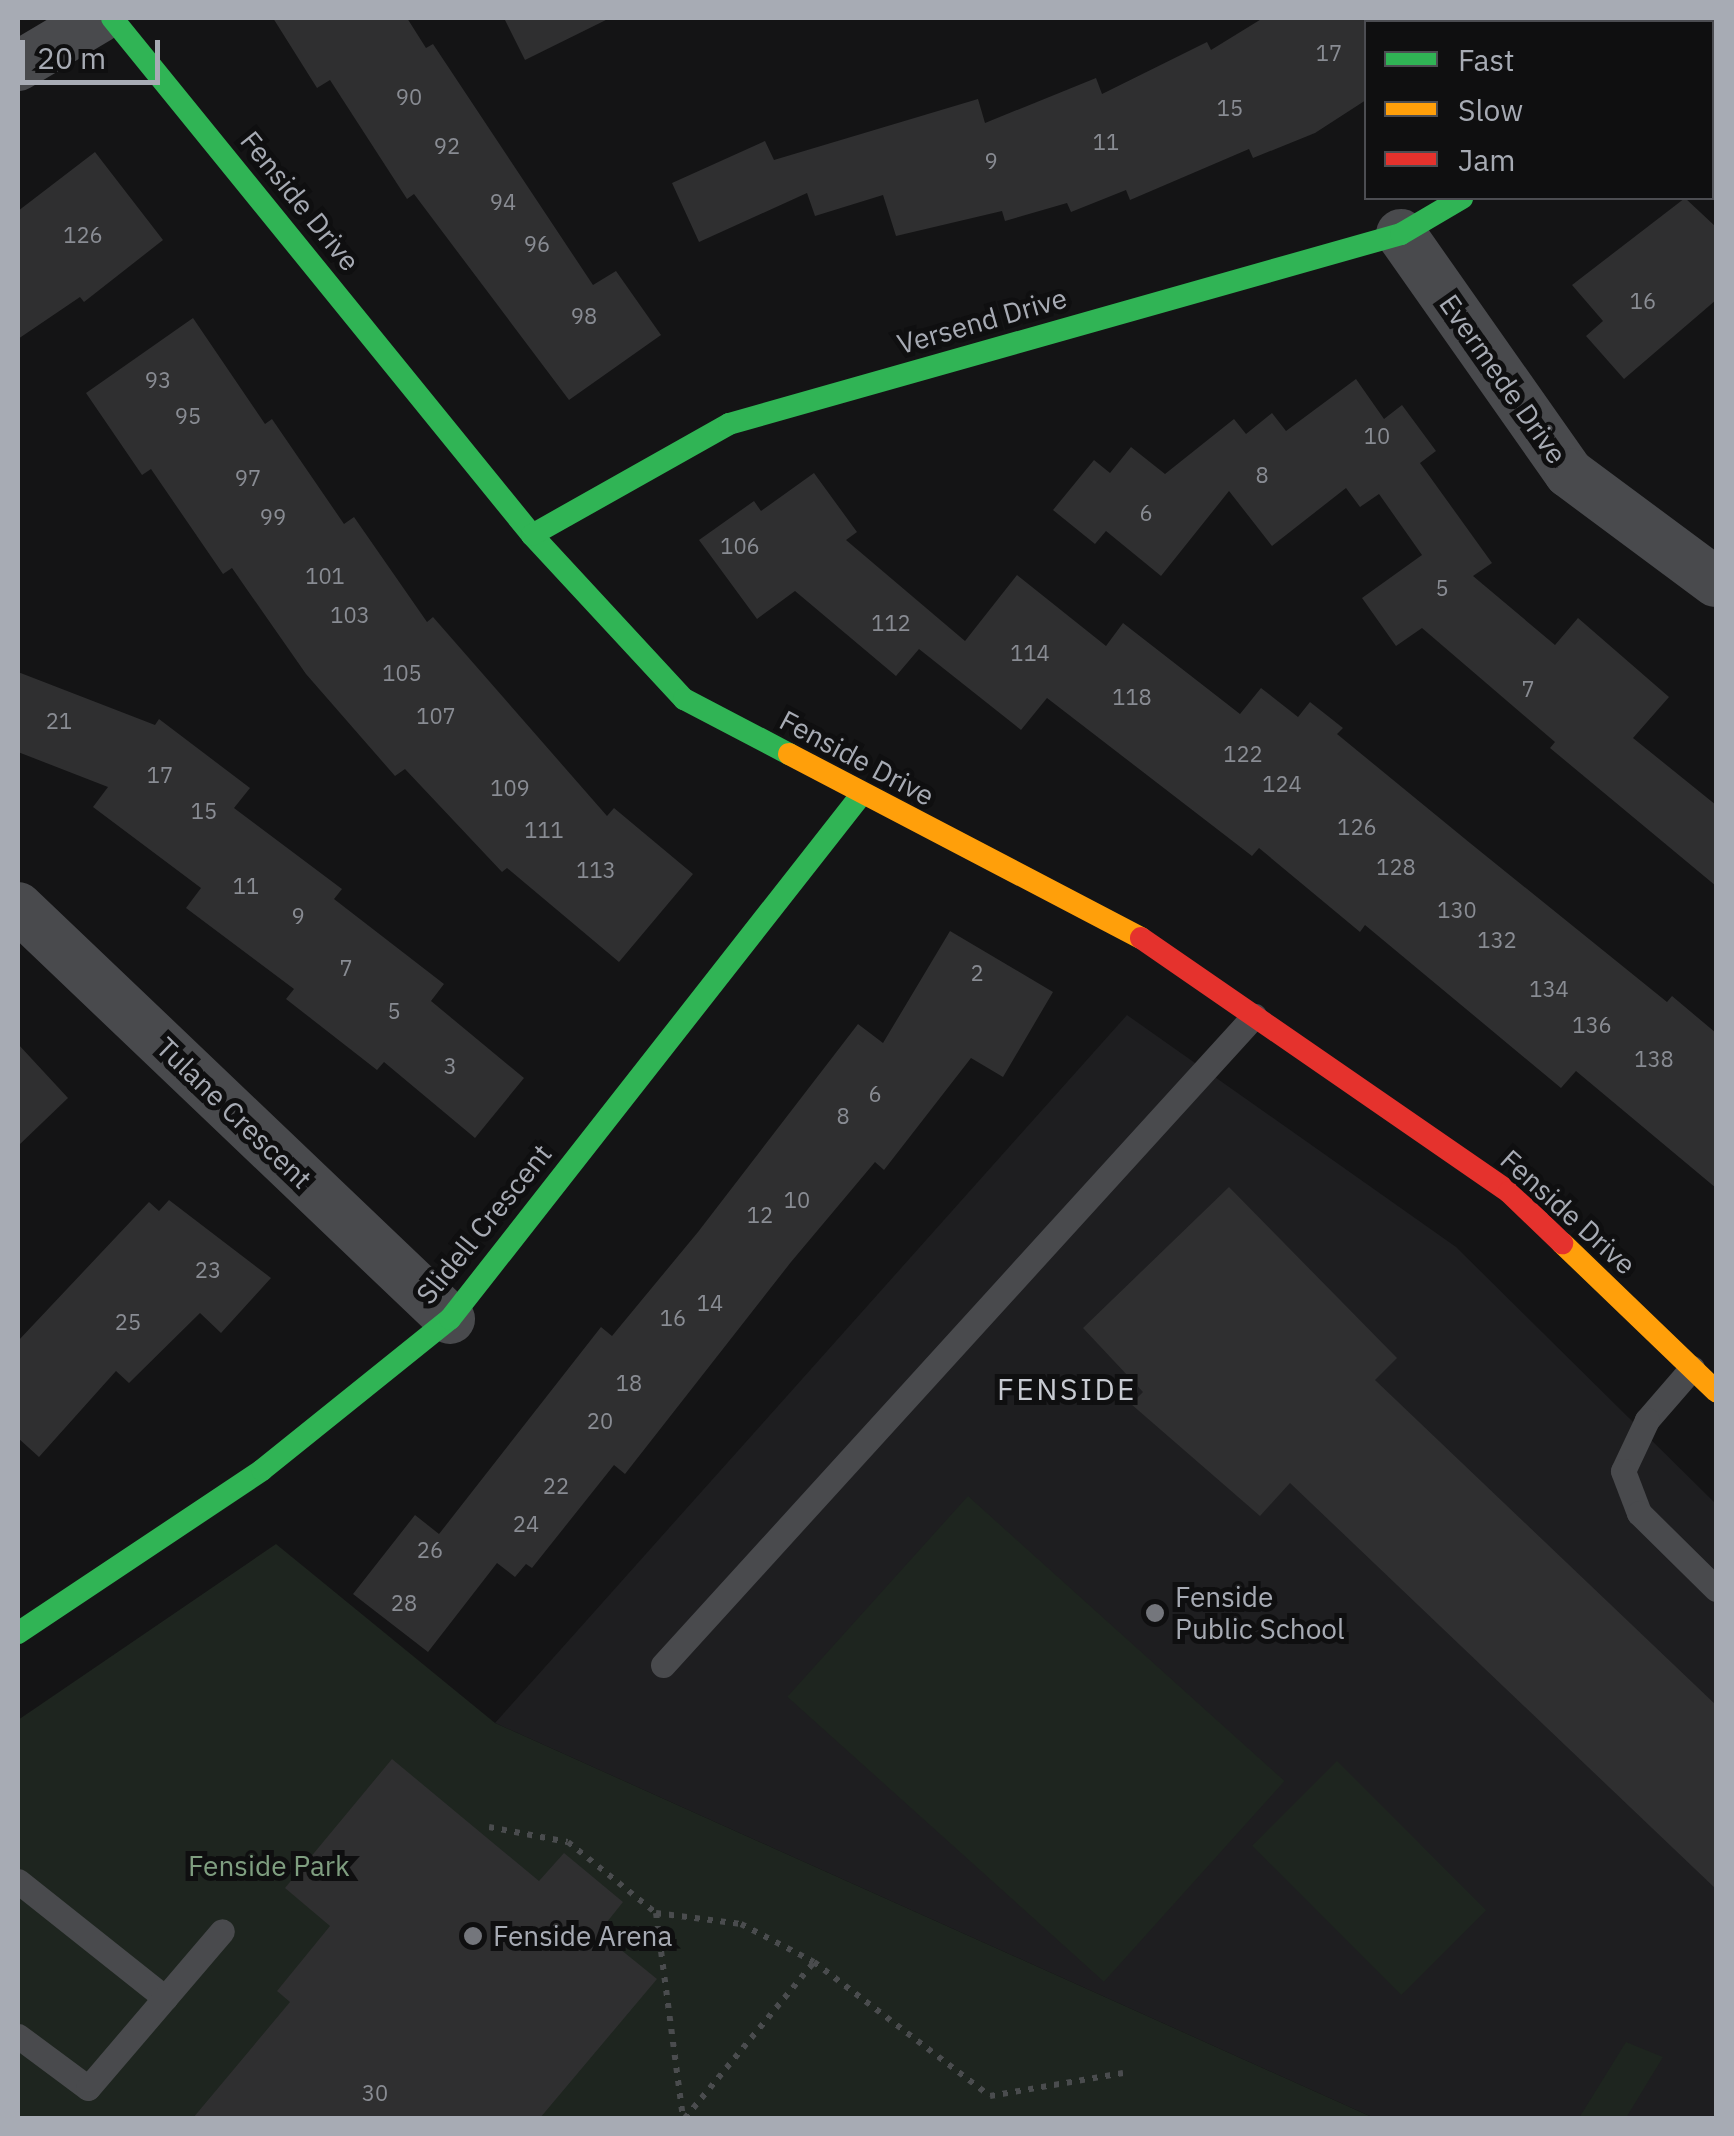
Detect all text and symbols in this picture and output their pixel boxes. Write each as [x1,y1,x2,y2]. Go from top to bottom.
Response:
scale bar [25,20,165,82]
legend [1364,20,1714,200]
text: 20 m [37,38,106,77]
house number: 17 [1316,40,1342,66]
text: Fast [1458,40,1515,79]
house number: 90 [396,84,422,110]
text: Slow [1458,90,1523,129]
house number: 15 [1217,95,1243,121]
street label: Fenside Drive [233,124,367,278]
house number: 11 [1093,129,1119,155]
house number: 92 [434,133,460,159]
text: Jam [1458,140,1516,179]
house number: 9 [984,148,998,174]
house number: 94 [490,189,516,215]
house number: 126 [63,222,103,248]
house number: 96 [524,231,550,257]
street label: Versend Drive [893,281,1071,361]
street label: Evermede Drive [1432,288,1574,470]
house number: 16 [1630,288,1656,314]
house number: 98 [571,303,597,329]
house number: 93 [145,367,171,393]
house number: 95 [175,403,201,429]
house number: 10 [1364,423,1390,449]
house number: 8 [1255,462,1269,488]
house number: 97 [235,465,261,491]
house number: 6 [1139,500,1153,526]
house number: 99 [260,504,286,530]
house number: 106 [720,533,760,559]
house number: 101 [305,563,345,589]
house number: 5 [1435,575,1449,601]
house number: 103 [330,602,370,628]
house number: 112 [871,610,911,636]
house number: 114 [1010,640,1050,666]
house number: 105 [382,660,422,686]
house number: 7 [1521,676,1535,702]
house number: 118 [1112,684,1152,710]
house number: 107 [416,703,456,729]
street label: Fenside Drive [774,703,940,813]
house number: 21 [46,708,72,734]
house number: 122 [1223,741,1263,767]
house number: 17 [147,762,173,788]
house number: 124 [1262,771,1302,797]
house number: 109 [490,775,530,801]
house number: 15 [191,798,217,824]
house number: 126 [1337,814,1377,840]
house number: 111 [524,817,564,843]
house number: 128 [1376,854,1416,880]
house number: 113 [576,857,616,883]
house number: 11 [233,873,259,899]
house number: 130 [1437,897,1477,923]
house number: 9 [291,903,305,929]
house number: 132 [1477,927,1517,953]
house number: 7 [339,955,353,981]
house number: 2 [970,960,984,986]
house number: 134 [1529,976,1569,1002]
house number: 5 [387,998,401,1024]
house number: 136 [1572,1012,1612,1038]
street label: Tulane Crescent [149,1031,319,1195]
house number: 138 [1634,1046,1674,1072]
house number: 3 [443,1053,457,1079]
house number: 6 [868,1081,882,1107]
house number: 8 [836,1103,850,1129]
street label: Slidell Crescent [409,1137,559,1311]
street label: Fenside Drive [1494,1143,1642,1281]
house number: 10 [784,1187,810,1213]
house number: 12 [747,1202,773,1228]
house number: 23 [195,1257,221,1283]
house number: 14 [697,1290,723,1316]
house number: 16 [660,1305,686,1331]
house number: 25 [115,1309,141,1335]
house number: 18 [616,1370,642,1396]
district label: FENSIDE [997,1371,1137,1407]
house number: 20 [587,1408,613,1434]
house number: 22 [543,1473,569,1499]
house number: 24 [513,1511,539,1537]
house number: 26 [417,1537,443,1563]
place label: Fenside Public School [1175,1580,1345,1646]
house number: 28 [391,1590,417,1616]
marker: Fenside Public School [1144,1602,1166,1624]
park label: Fenside Park [188,1849,350,1883]
place label: Fenside Arena [493,1919,672,1953]
marker: Fenside Arena [462,1925,484,1947]
house number: 30 [362,2080,388,2106]

